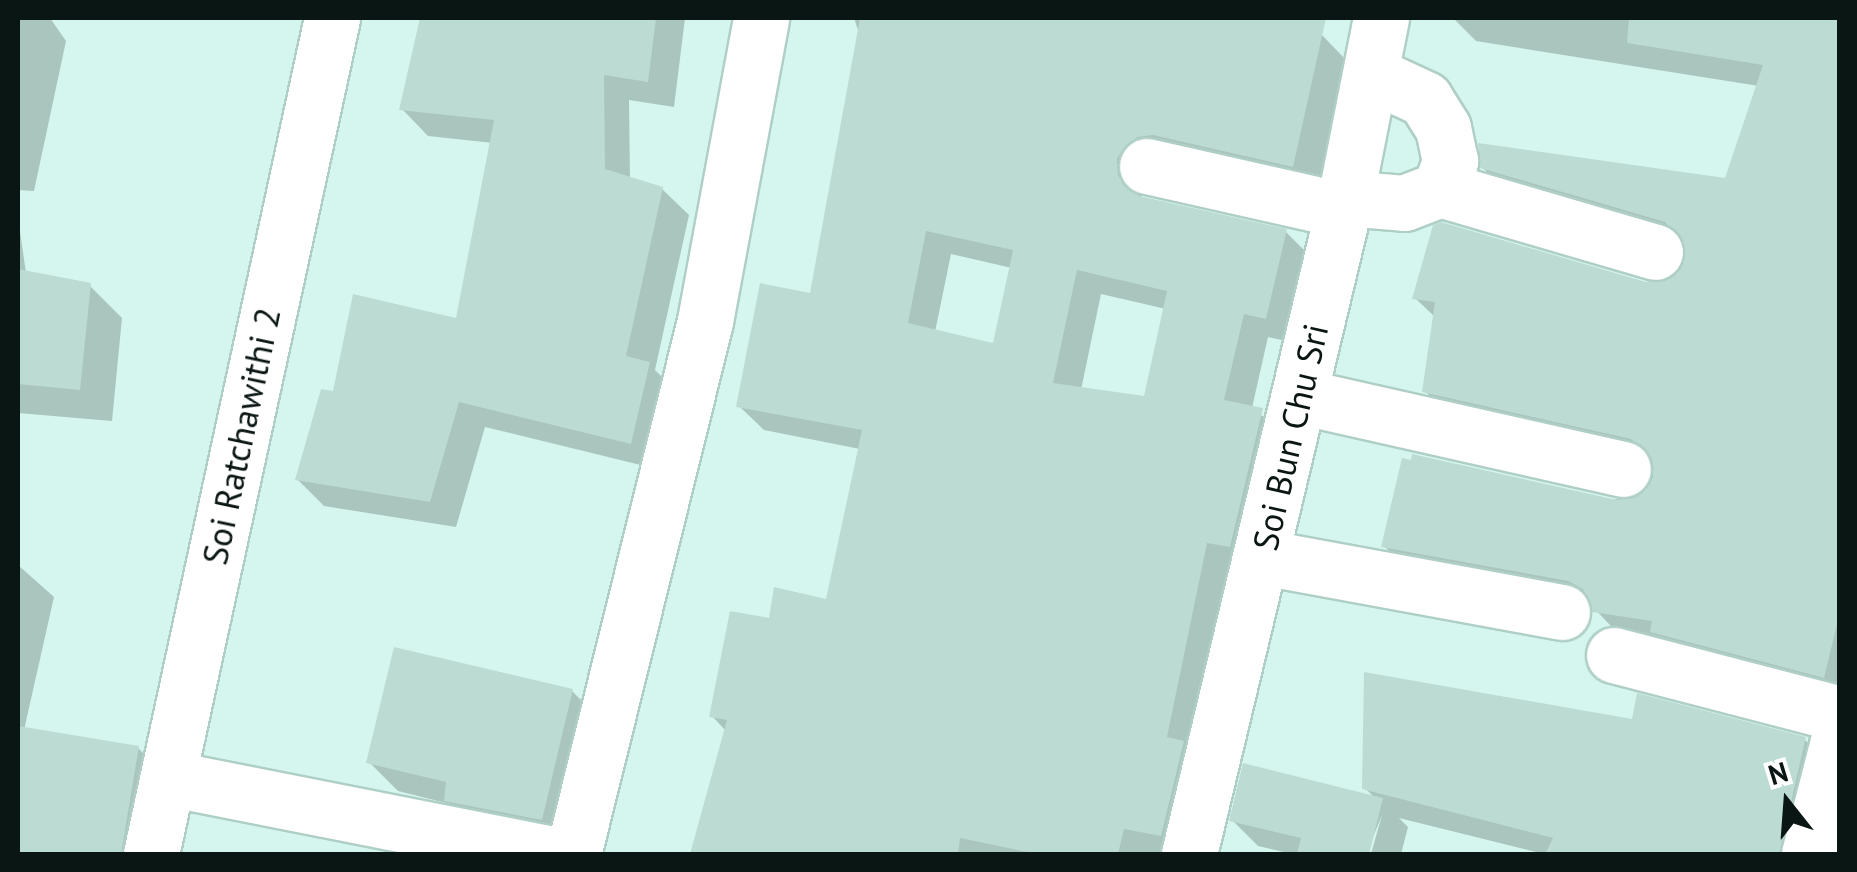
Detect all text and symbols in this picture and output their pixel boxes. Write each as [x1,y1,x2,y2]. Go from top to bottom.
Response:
street label: Soi Ratchawithi 2 [193,304,289,568]
street label: Soi Bun Chu Sri [1244,320,1336,554]
north arrow [1737,752,1837,852]
text: N [1764,752,1792,793]

